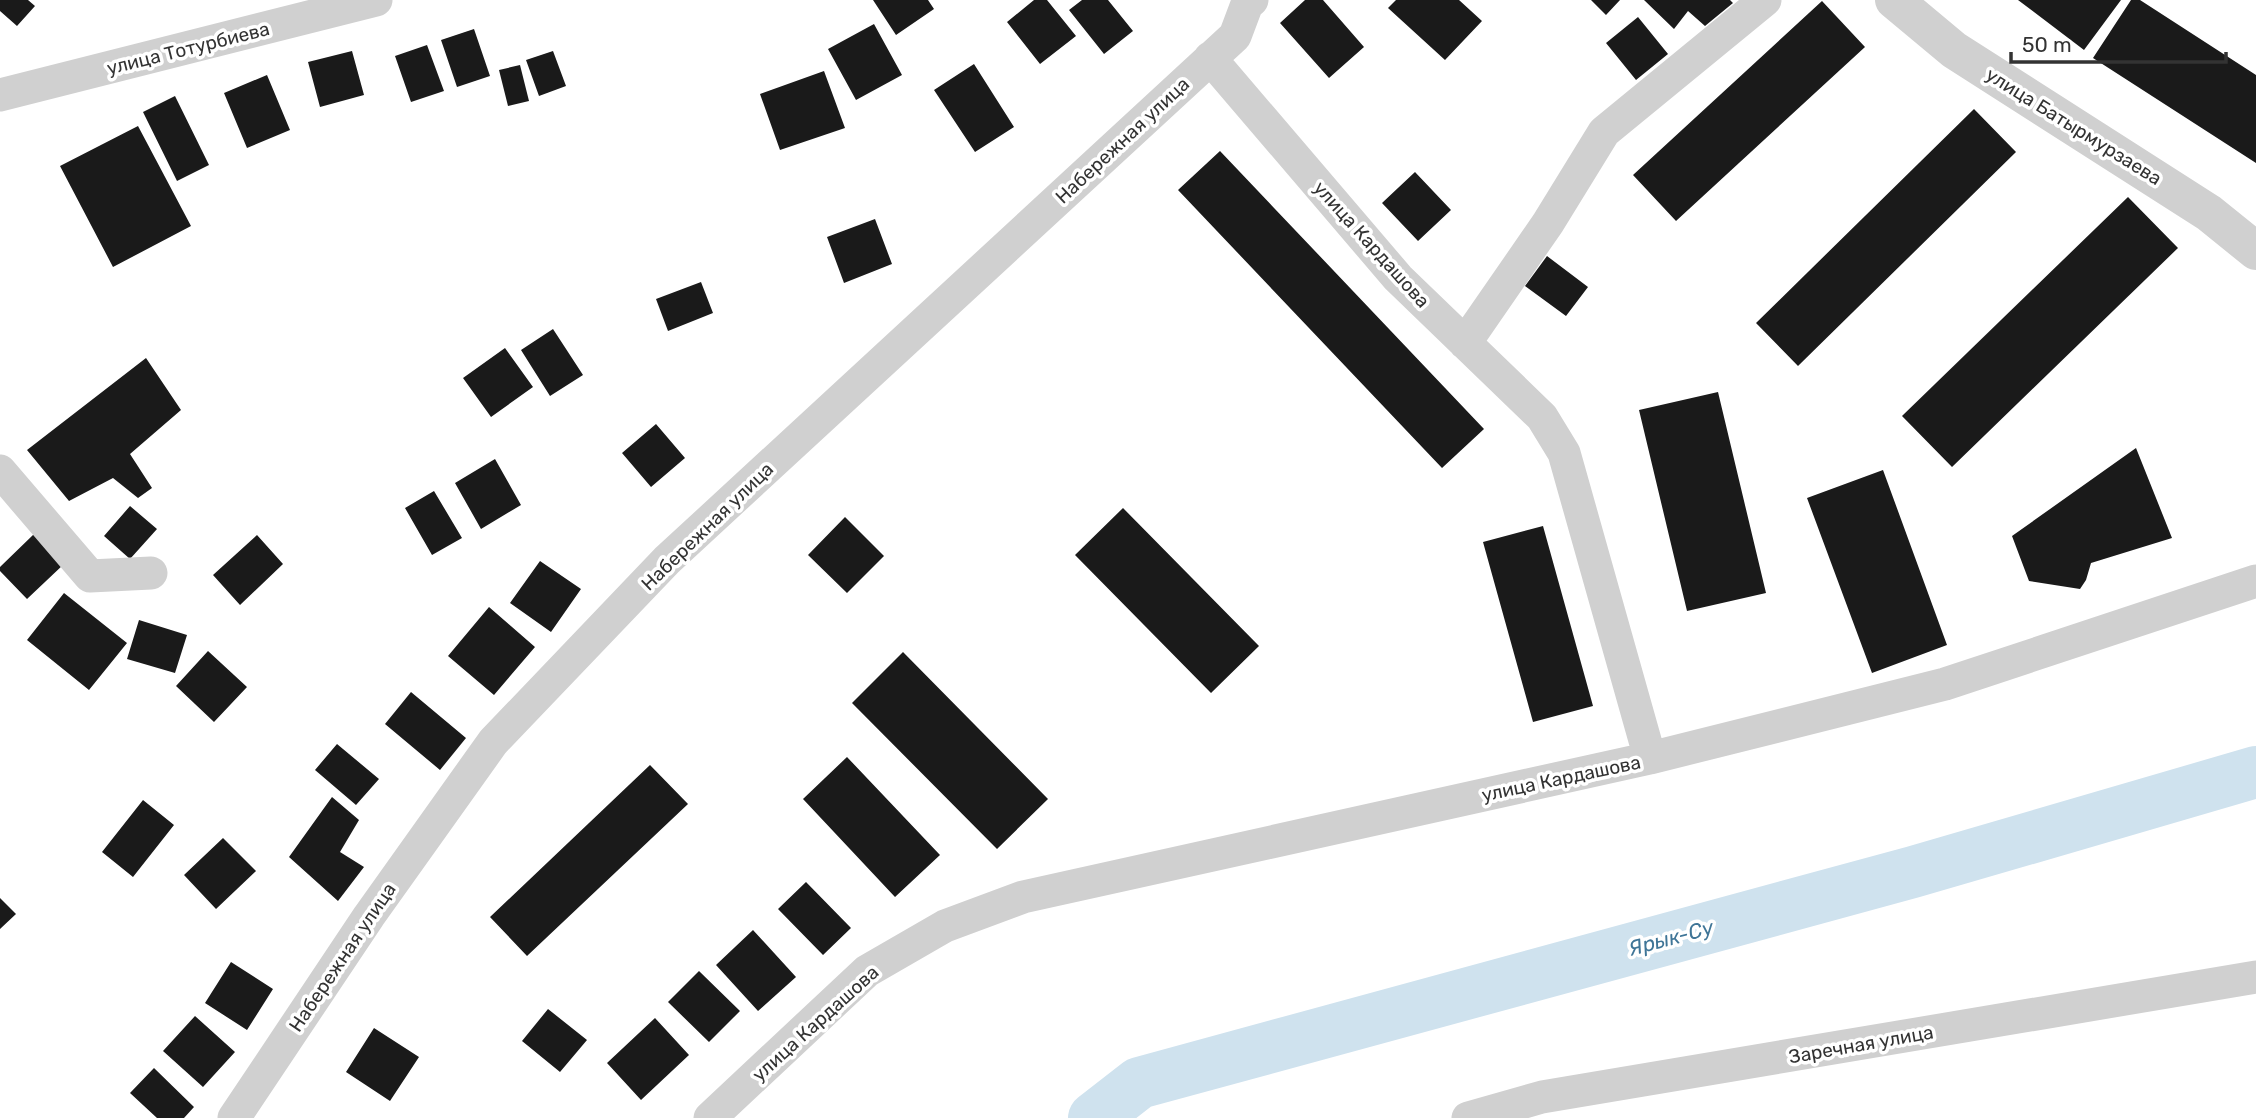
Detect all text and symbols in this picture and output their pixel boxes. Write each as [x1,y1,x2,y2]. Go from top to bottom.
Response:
street label: улица Тотурбиева [104,17,272,80]
scale bar [2011,21,2226,65]
text: 50 m [2022,32,2072,57]
street label: улица Батырмурзаева [1981,63,2166,190]
street label: Набережная улица [1051,72,1194,208]
street label: улица Кардашова [1309,176,1434,312]
street label: Набережная улица [637,457,778,595]
street label: улица Кардашова [1479,750,1643,807]
street label: Набережная улица [284,878,401,1036]
water label: Ярык-Су [1626,914,1717,961]
street label: улица Кардашова [747,961,883,1086]
street label: Заречная улица [1787,1020,1935,1069]

